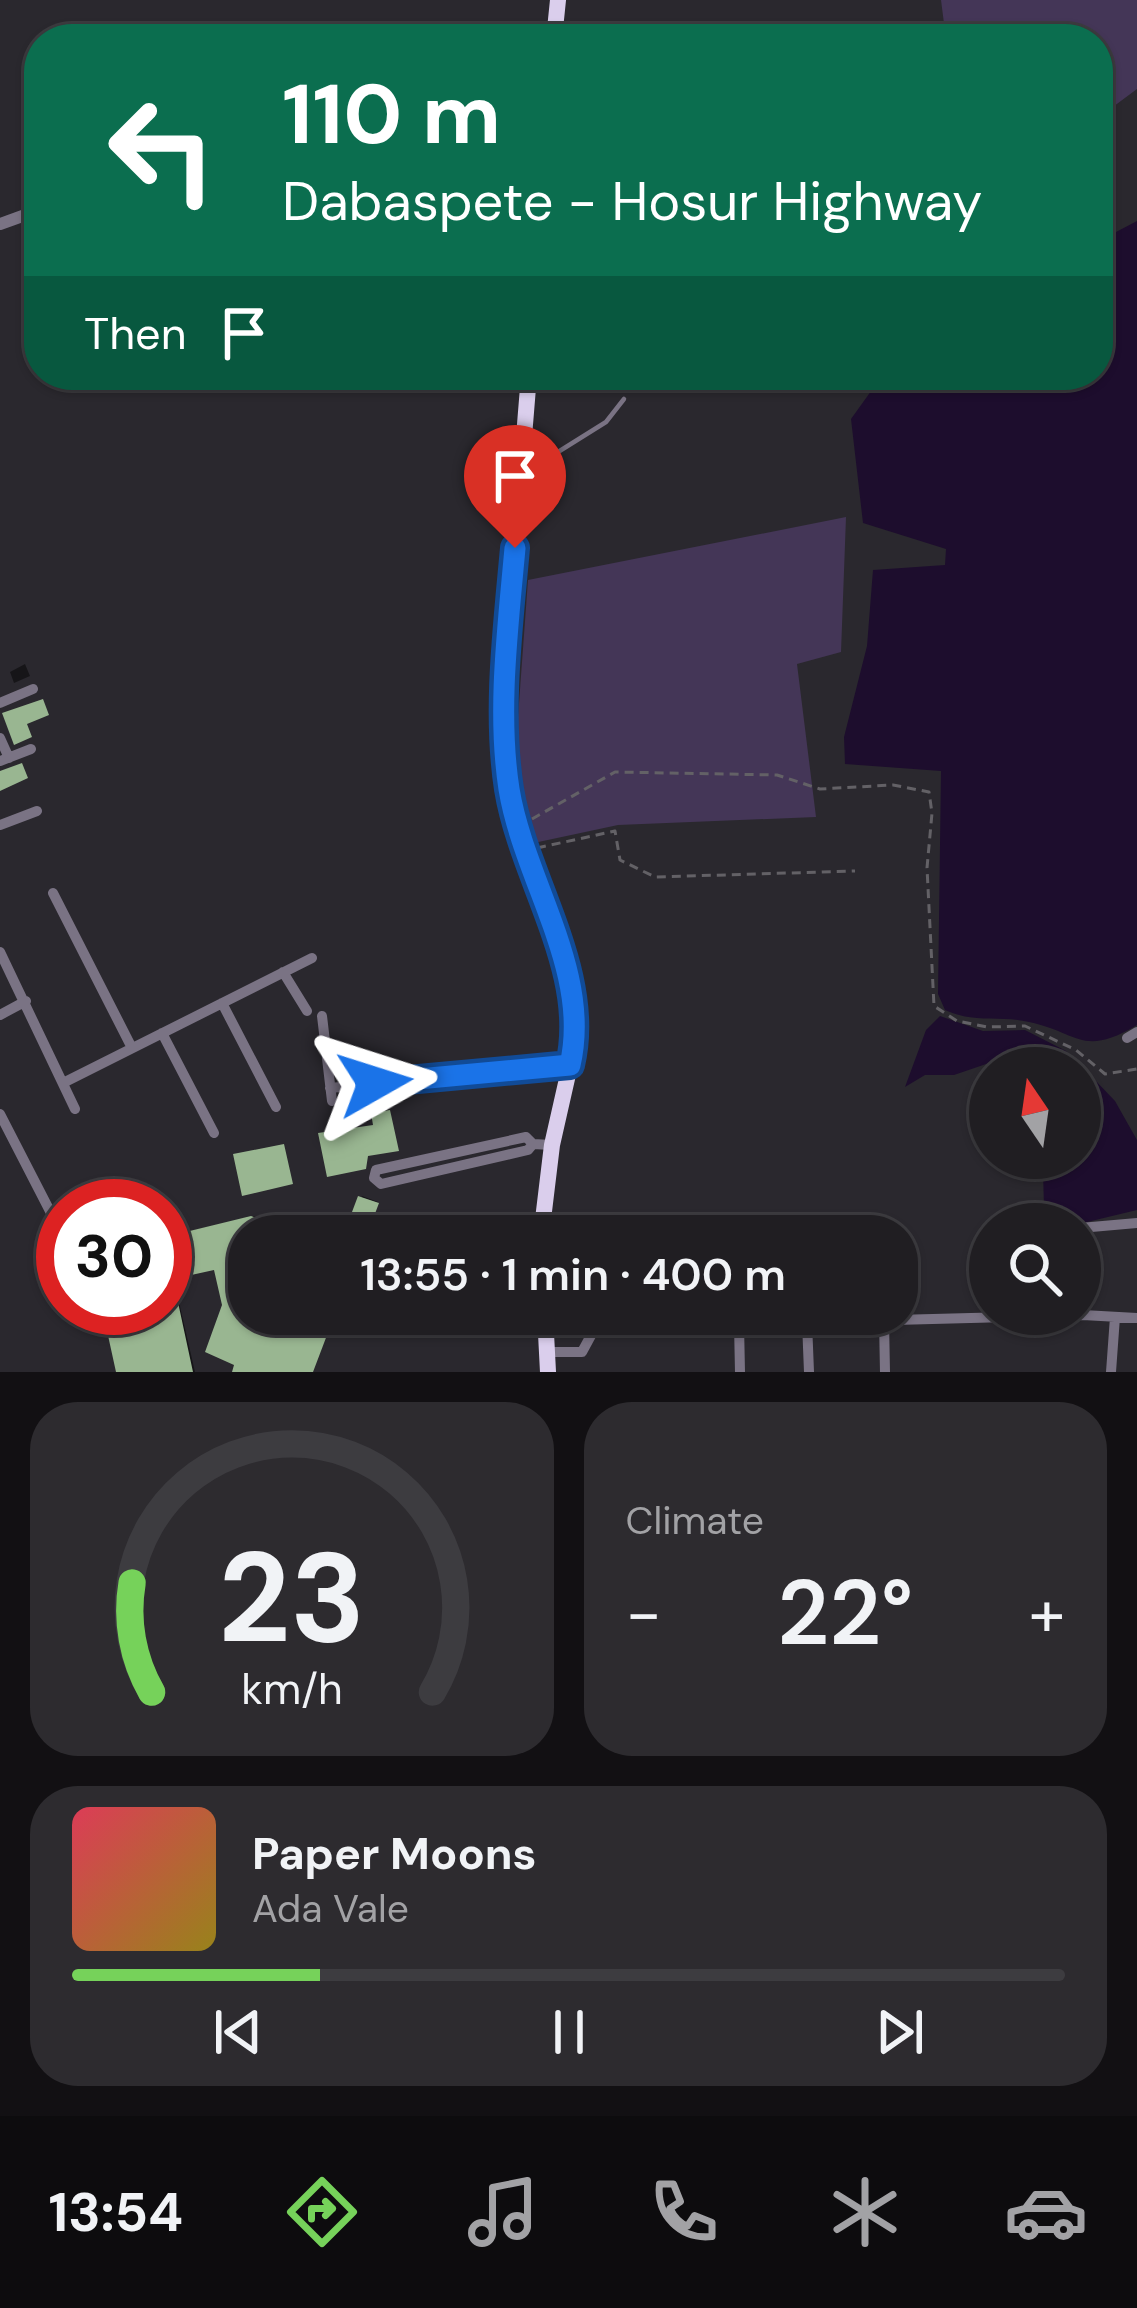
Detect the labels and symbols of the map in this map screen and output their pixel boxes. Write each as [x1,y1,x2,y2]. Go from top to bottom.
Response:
pin [464,425,566,548]
position arrow [312,1020,438,1146]
north arrow [969,1047,1101,1179]
speed limit sign: 30 [36,1179,192,1335]

